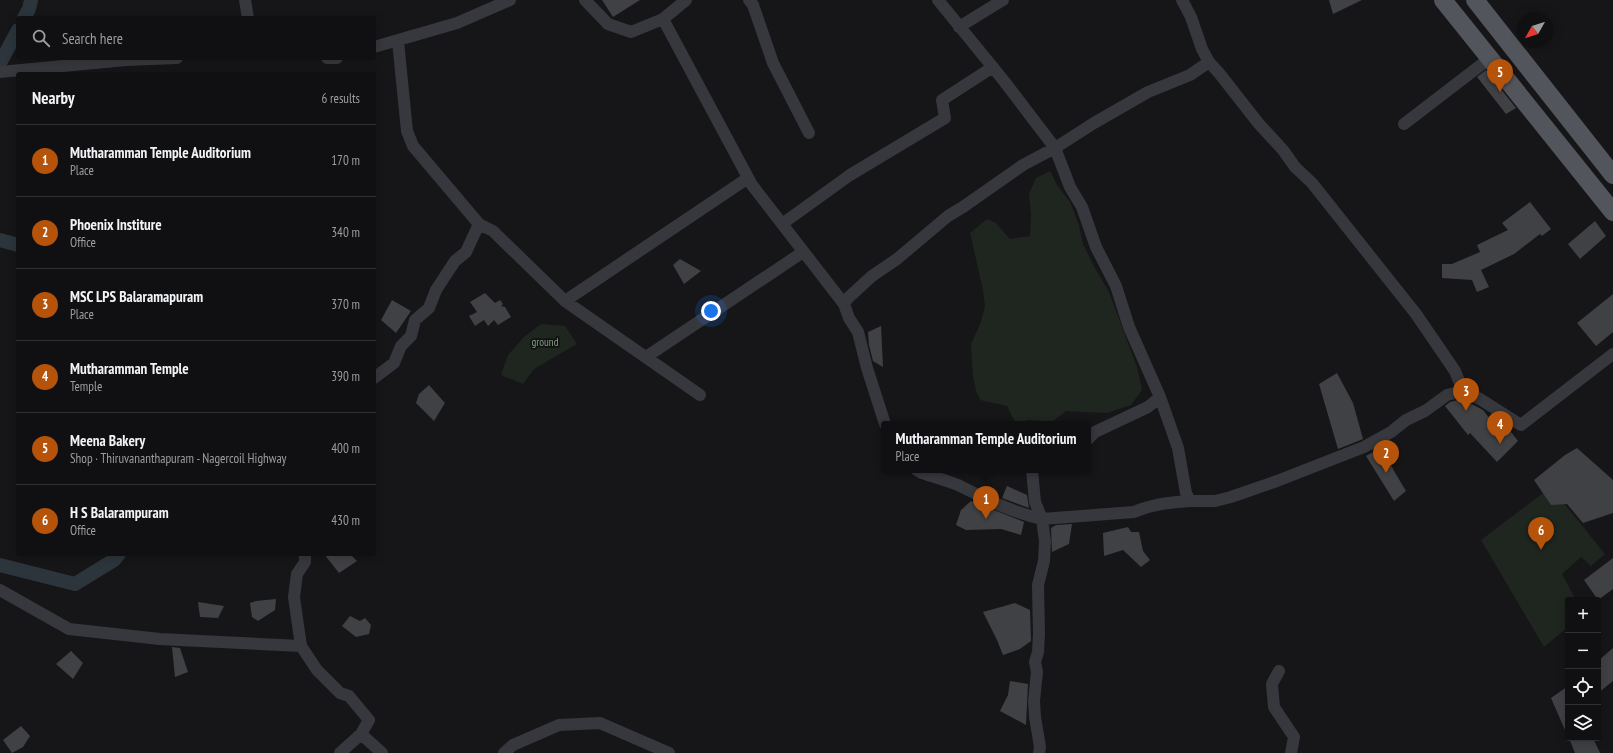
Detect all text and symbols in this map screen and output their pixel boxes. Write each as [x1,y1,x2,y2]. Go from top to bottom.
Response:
north arrow [1517,12,1553,48]
search box [16,16,376,60]
icon: search [30,27,52,49]
text: Search here [62,29,123,48]
pin: 5 [1487,59,1513,92]
text: Nearby [32,87,75,109]
text: 6 results [321,90,360,107]
text: Mutharamman Temple Auditorium [70,143,251,162]
text: 1 [42,152,48,169]
text: 170 m [331,152,360,169]
text: Place [70,162,94,179]
text: Phoenix Institure [70,215,162,234]
text: 2 [42,224,48,241]
text: 340 m [331,224,360,241]
text: Office [70,234,96,251]
text: MSC LPS Balaramapuram [70,287,203,306]
text: 3 [42,296,48,313]
text: 370 m [331,296,360,313]
your location [701,301,721,321]
text: Place [70,306,94,323]
park label: ground [532,335,559,349]
text: Mutharamman Temple [70,359,189,378]
text: 4 [42,368,48,385]
text: 390 m [331,368,360,385]
text: Temple [70,378,102,395]
pin: 3 [1453,378,1479,411]
pin: 4 [1487,411,1513,444]
popup [881,421,1091,473]
text: Mutharamman Temple Auditorium [896,429,1076,448]
text: Meena Bakery [70,431,145,450]
text: 5 [42,440,48,457]
text: 400 m [331,440,360,457]
pin: 2 [1373,440,1399,473]
text: Place [896,448,919,465]
text: Shop · Thiruvananthapuram - Nagercoil Highway [70,450,287,467]
pin: 1 [973,486,999,519]
text: H S Balarampuram [70,503,169,522]
text: 6 [42,512,48,529]
text: 430 m [331,512,360,529]
pin: 6 [1528,517,1554,550]
text: Office [70,522,96,539]
map controls [1565,597,1601,741]
button: + [1565,597,1601,633]
button: − [1565,633,1601,669]
button: locate [1565,669,1601,705]
button: layers [1565,705,1601,741]

